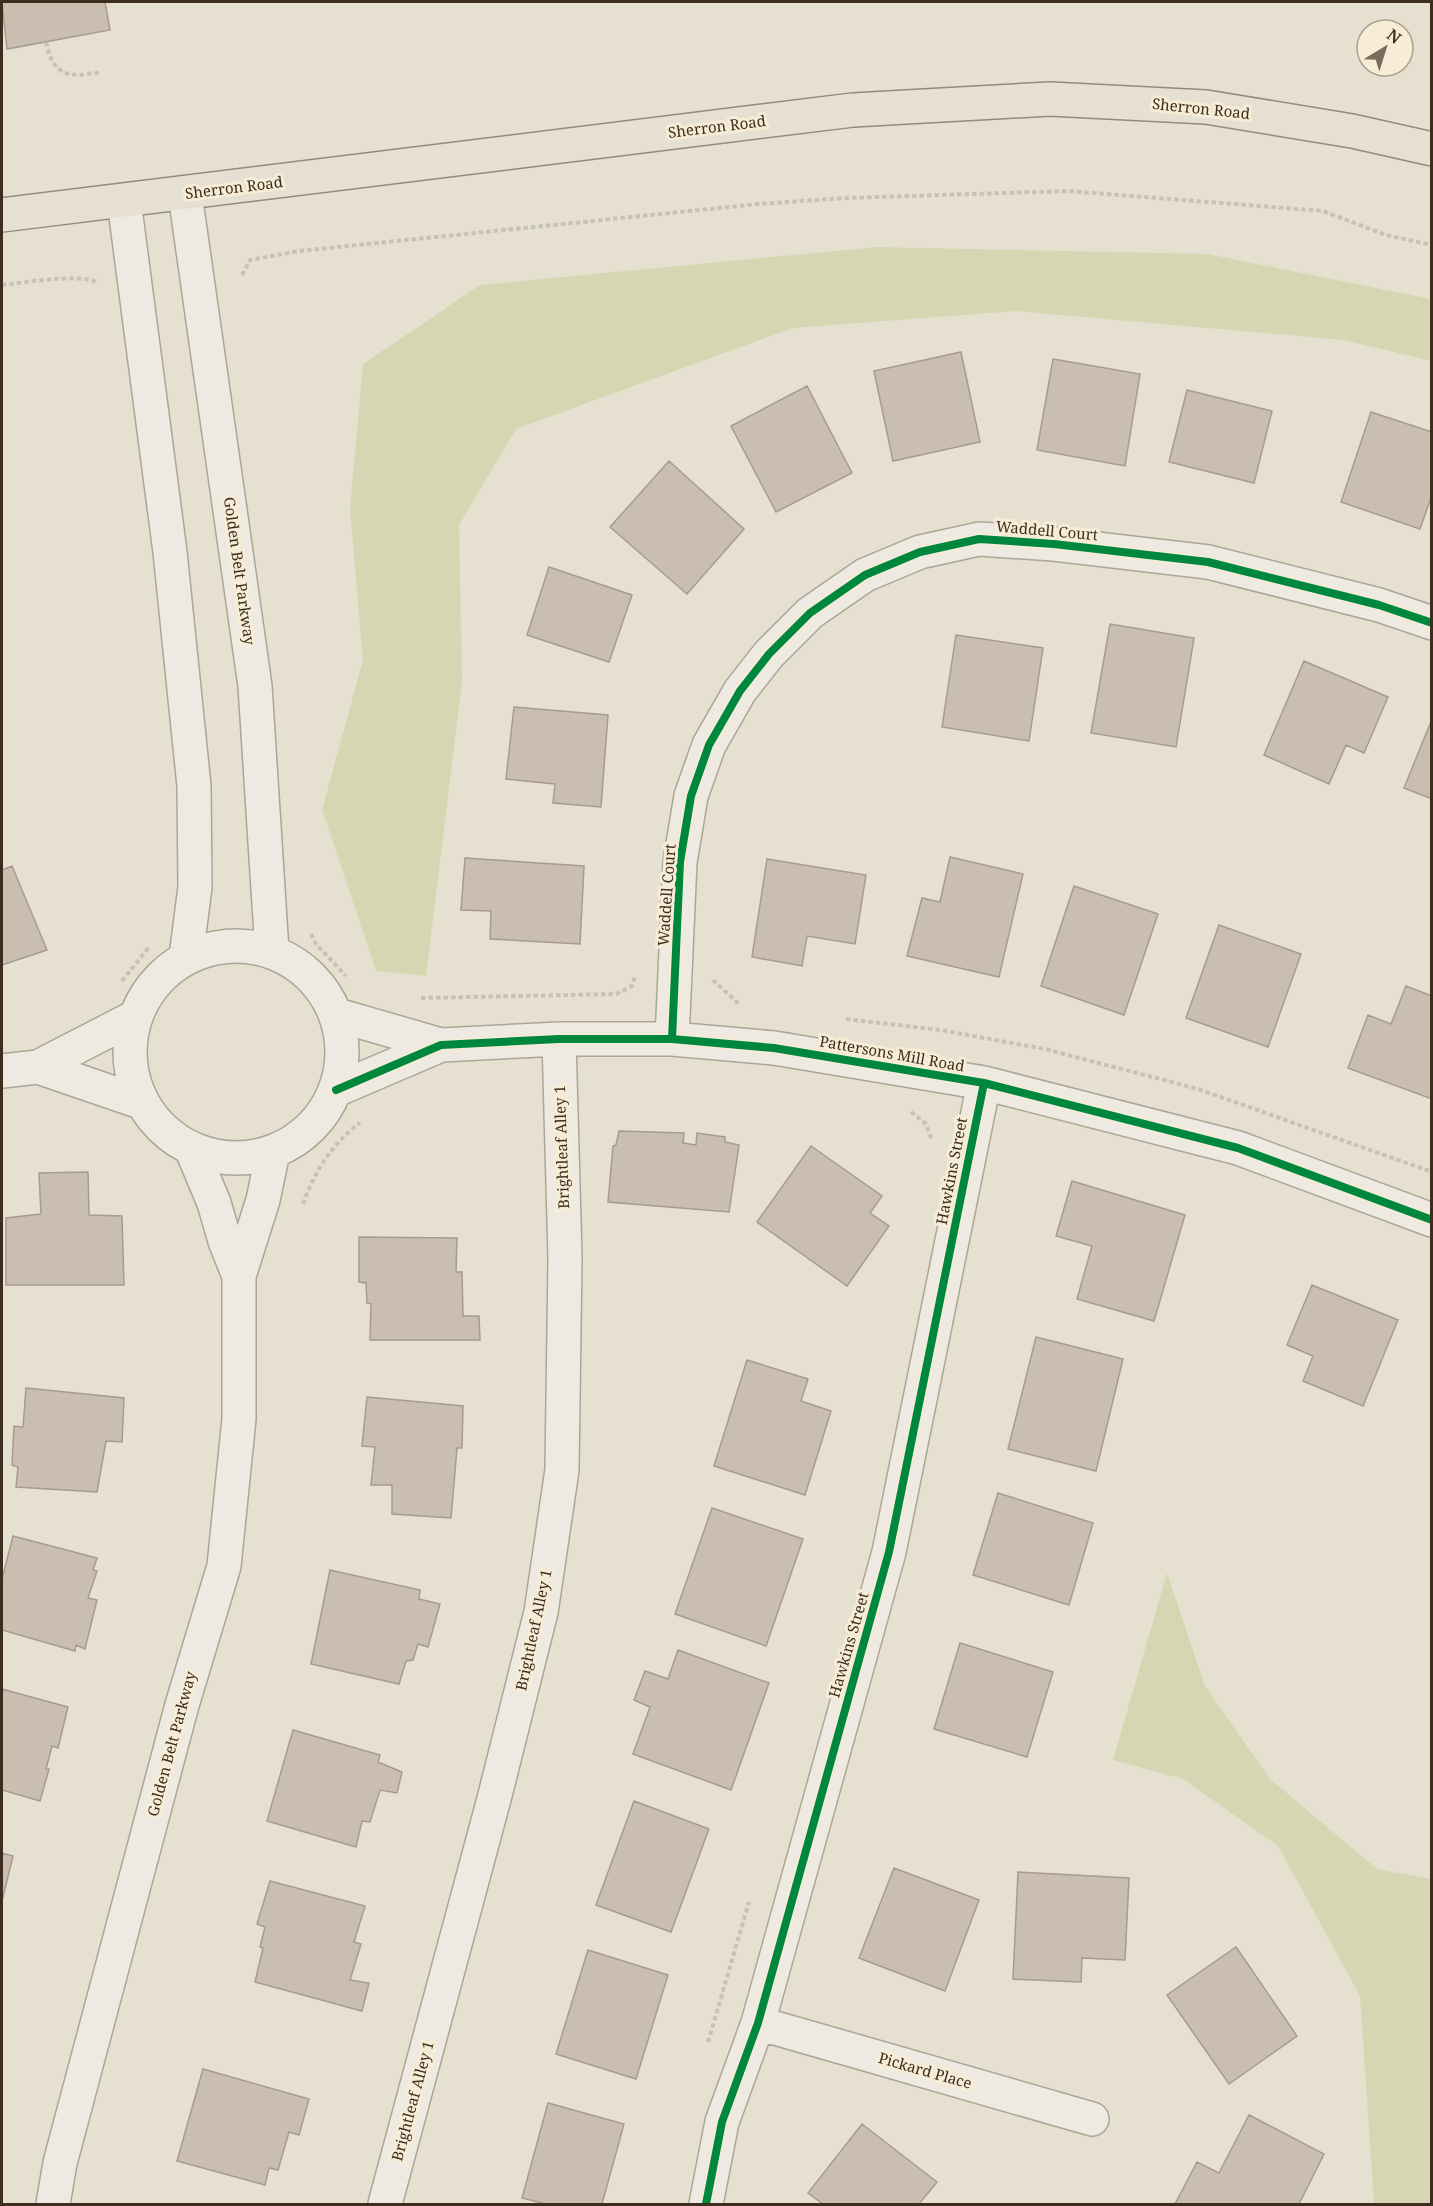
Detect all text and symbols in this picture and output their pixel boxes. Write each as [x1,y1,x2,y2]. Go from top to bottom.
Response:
north arrow [1355,18,1415,78]
text: N [1382,24,1406,49]
street label: Sherron Road [1151,93,1251,123]
street label: Sherron Road [667,110,767,142]
street label: Sherron Road [184,171,284,203]
street label: Golden Belt Parkway [220,496,260,647]
street label: Waddell Court [995,516,1099,544]
street label: Waddell Court [652,843,680,947]
street label: Pattersons Mill Road [818,1030,966,1076]
street label: Brightleaf Alley 1 [549,1085,573,1209]
street label: Hawkins Street [931,1115,971,1226]
street label: Brightleaf Alley 1 [510,1567,556,1692]
street label: Hawkins Street [823,1590,873,1700]
street label: Golden Belt Parkway [142,1669,200,1818]
street label: Brightleaf Alley 1 [386,2038,438,2163]
street label: Pickard Place [876,2047,974,2093]

